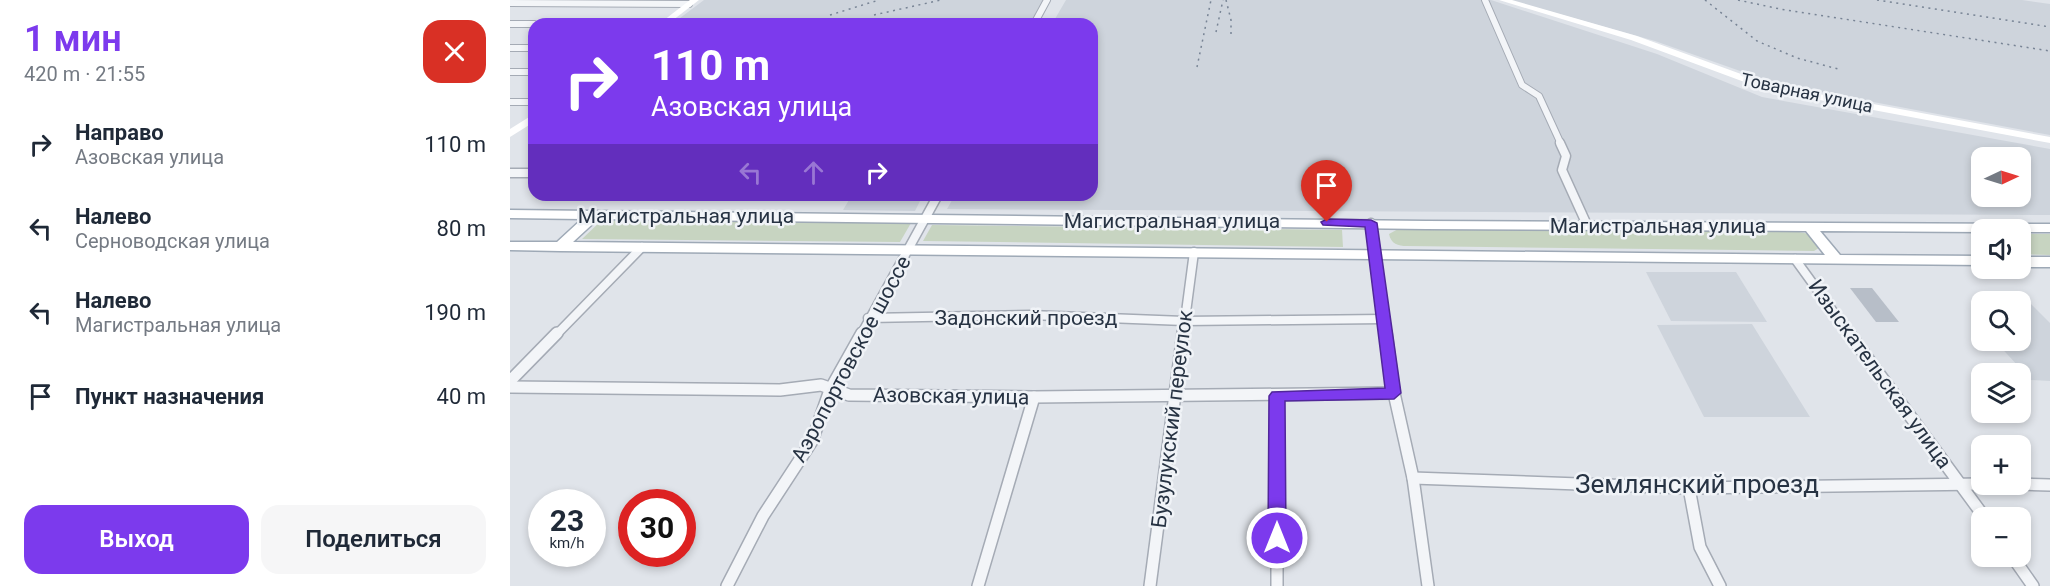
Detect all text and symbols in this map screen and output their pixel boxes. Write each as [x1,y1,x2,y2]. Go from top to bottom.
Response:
text: 1 мин [24,18,122,60]
button: close [423,20,486,83]
text: 110 m [651,41,770,90]
icon: right [552,42,630,120]
text: 420 m · 21:55 [24,62,145,86]
street label: Товарная улица [1739,68,1875,117]
text: Азовская улица [651,91,852,123]
text: Направо [75,120,164,145]
icon: right [24,128,57,161]
text: 110 m [424,132,486,157]
text: Азовская улица [75,145,224,169]
north arrow [1971,147,2031,207]
map controls [1971,147,2031,567]
icon: left [734,156,767,189]
icon: ahead [797,156,830,189]
icon: right [860,156,893,189]
pin [1301,160,1352,222]
icon: arrive [1310,169,1343,202]
text: Налево [75,204,152,229]
street label: Магистральная улица [578,204,794,228]
street label: Магистральная улица [1064,209,1280,233]
icon: left [24,212,57,245]
street label: Магистральная улица [1550,214,1766,238]
text: 80 m [437,216,486,241]
button: sound [1971,219,2031,279]
text: Серноводская улица [75,229,270,253]
street label: Аэропортовское шоссе [786,252,916,466]
street label: Изыскательская улица [1803,275,1957,473]
text: Налево [75,288,152,313]
button: search [1971,291,2031,351]
icon: left [24,296,57,329]
text: 190 m [424,300,486,325]
street label: Задонский проезд [935,306,1118,330]
street label: Бузулукский переулок [1147,308,1197,529]
text: Магистральная улица [75,313,281,337]
button: layers [1971,363,2031,423]
icon: arrive [24,380,57,413]
street label: Азовская улица [873,383,1029,409]
text: Пункт назначения [75,384,264,409]
text: 40 m [437,384,486,409]
button: + [1971,435,2031,495]
street label: Землянский проезд [1575,469,1819,499]
speed limit sign: 30 [618,489,696,567]
text: 23 [550,503,584,538]
button: Выход [24,505,249,574]
button: Поделиться [261,505,486,574]
position arrow [1245,506,1309,570]
button: − [1971,507,2031,567]
text: km/h [549,534,585,552]

